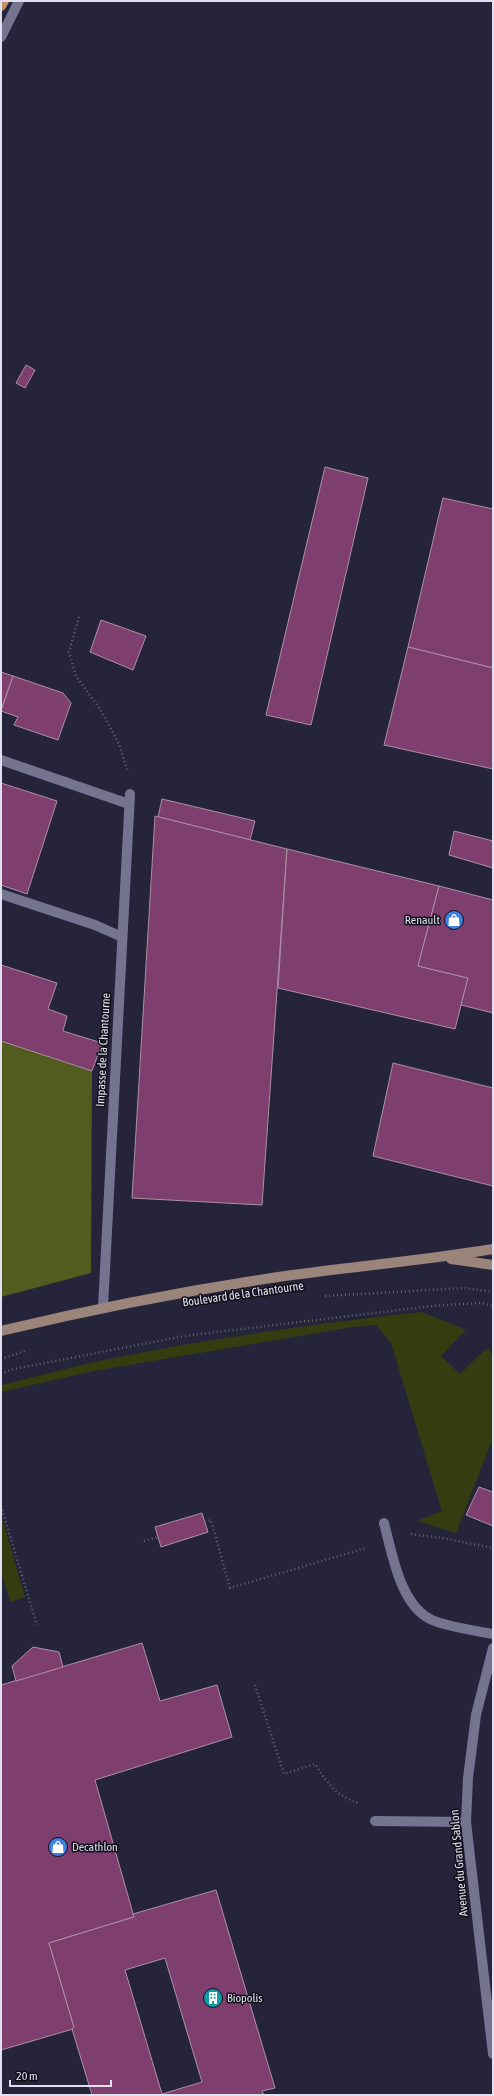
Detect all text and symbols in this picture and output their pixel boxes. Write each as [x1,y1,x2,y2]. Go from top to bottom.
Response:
shop icon: Renault [443,909,465,931]
place label: Renault [405,913,441,927]
street label: Impasse de la Chantourne [93,993,113,1107]
street label: Boulevard de la Chantourne [182,1279,304,1309]
street label: Avenue du Grand Sablon [447,1809,471,1917]
shop icon: Decathlon [47,1836,69,1858]
place label: Decathlon [72,1840,118,1854]
building icon: Biopolis [202,1987,224,2009]
place label: Biopolis [227,1991,263,2005]
scale bar [10,2062,111,2088]
text: 20 m [16,2069,38,2083]

